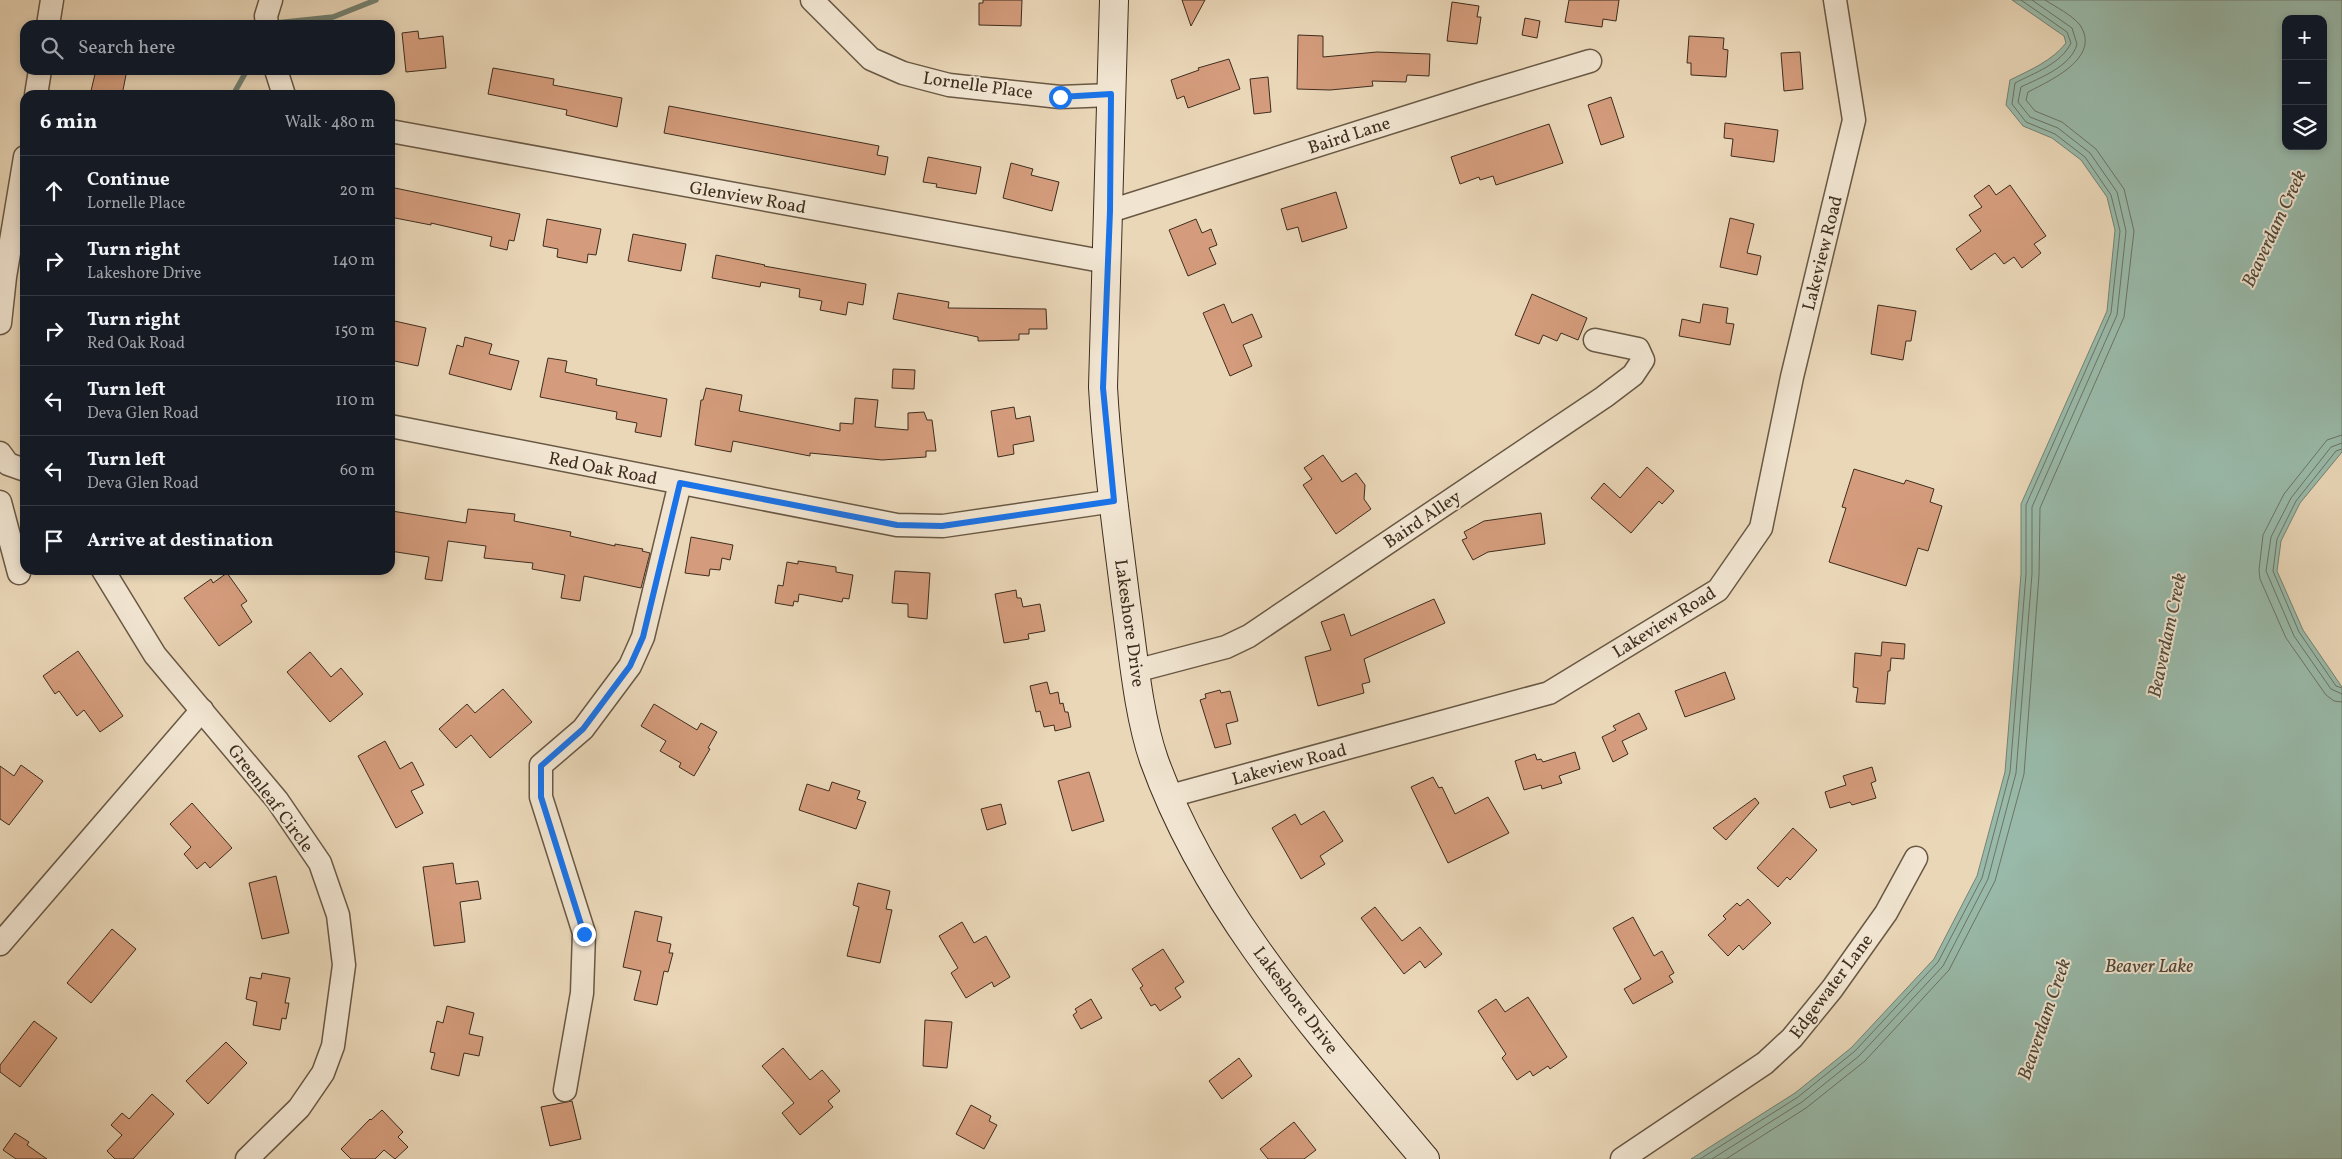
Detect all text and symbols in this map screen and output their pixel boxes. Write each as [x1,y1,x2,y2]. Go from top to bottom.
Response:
map controls [2282,15,2327,150]
button: + [2282,15,2327,60]
search box [20,20,395,75]
icon: search [38,34,66,62]
text: Search here [78,35,175,61]
button: − [2282,60,2327,105]
street label: Lornelle Place [921,66,1034,107]
route start [1049,86,1072,109]
button: layers [2282,105,2327,150]
text: 6 min [40,108,97,137]
street label: Baird Lane [1305,111,1394,161]
text: Walk · 480 m [285,112,375,134]
water label: Beaverdam Creek [2236,166,2314,292]
text: Continue [87,167,170,193]
street label: Glenview Road [687,176,808,221]
icon: ahead [40,177,68,205]
text: 20 m [340,180,375,202]
text: Lornelle Place [87,193,185,215]
street label: Lakeview Road [1797,193,1850,314]
text: Turn right [87,237,180,263]
icon: right [40,247,68,275]
text: 140 m [333,250,375,272]
text: Lakeshore Drive [87,263,201,285]
text: Turn right [87,307,180,333]
icon: right [40,317,68,345]
text: 150 m [334,320,375,342]
text: Red Oak Road [87,333,185,355]
text: Turn left [87,377,166,403]
icon: left [40,387,68,415]
text: 110 m [336,390,375,412]
text: Deva Glen Road [87,403,199,425]
text: Turn left [87,447,166,473]
street label: Red Oak Road [546,447,659,492]
icon: left [40,457,68,485]
text: 60 m [340,460,375,482]
text: Deva Glen Road [87,473,199,495]
street label: Baird Alley [1379,485,1467,555]
icon: arrive [40,527,68,555]
text: Arrive at destination [87,528,273,554]
street label: Lakeshore Drive [1107,558,1150,689]
water label: Beaverdam Creek [2142,570,2194,700]
street label: Lakeview Road [1608,581,1721,665]
street label: Lakeview Road [1229,738,1350,793]
street label: Greenleaf Circle [221,740,319,858]
route end [573,923,596,946]
street label: Edgewater Lane [1785,929,1880,1044]
street label: Lakeshore Drive [1246,942,1344,1060]
water label: Beaver Lake [2105,954,2193,980]
water label: Beaverdam Creek [2012,955,2078,1084]

